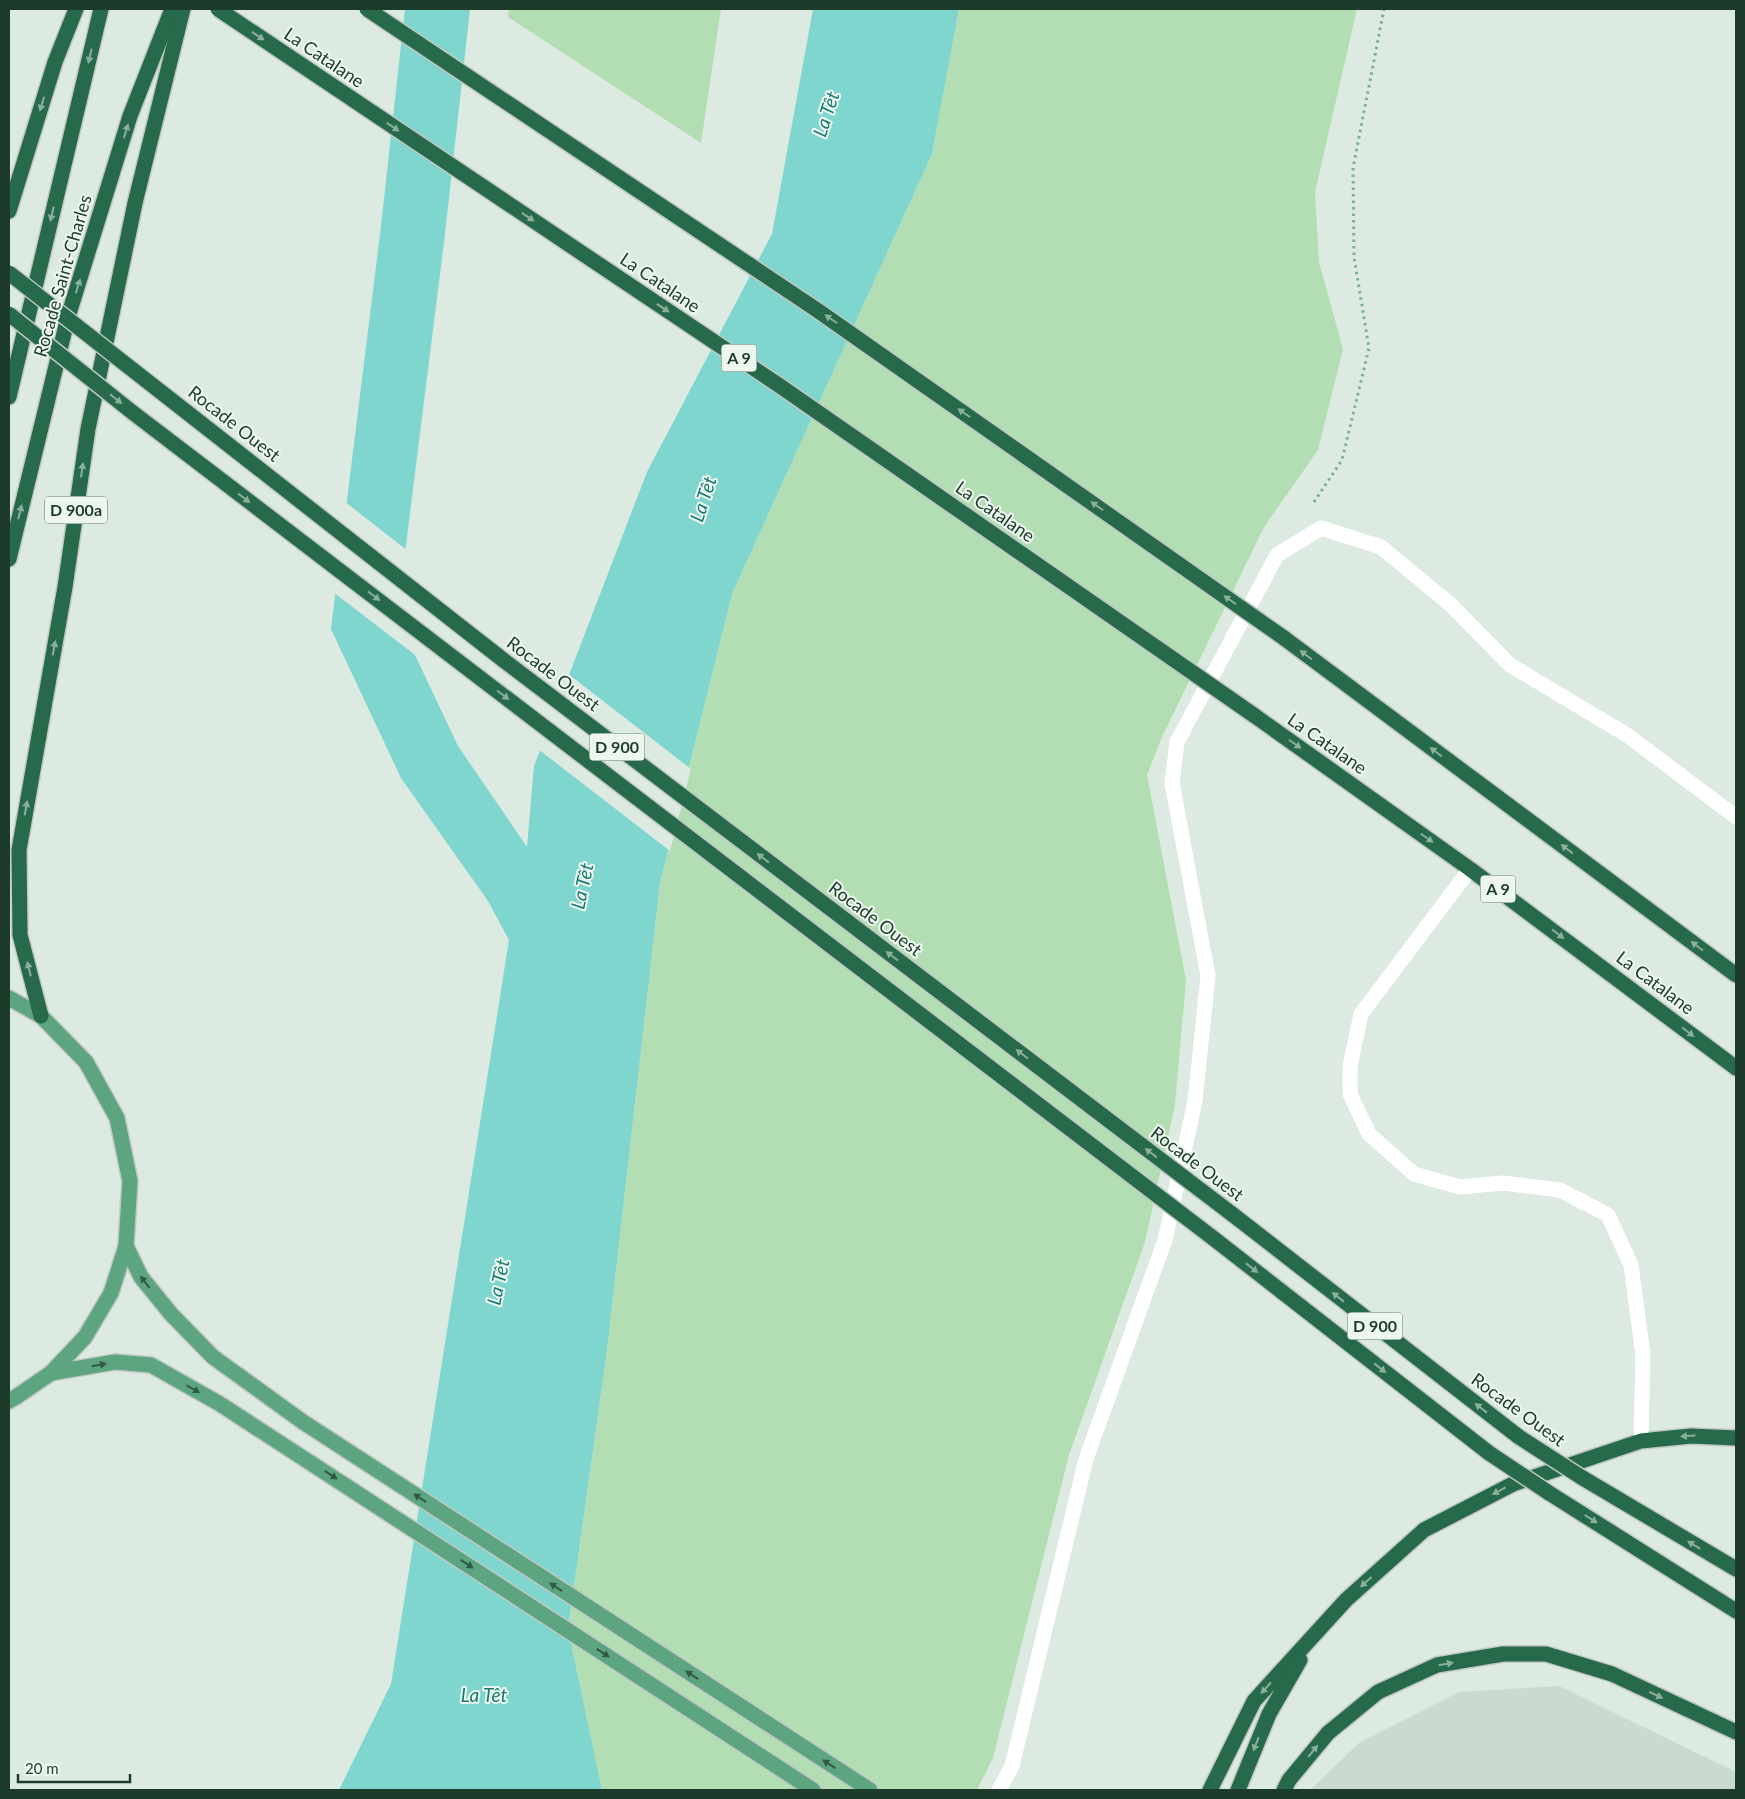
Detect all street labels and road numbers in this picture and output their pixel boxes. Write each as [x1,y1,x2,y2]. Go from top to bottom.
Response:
street label: La Catalane [280,22,369,92]
street label: Rocade Saint-Charles [28,192,96,359]
street label: La Catalane [616,247,705,317]
road number: A 9 [722,344,756,372]
street label: Rocade Ouest [184,380,285,466]
street label: La Catalane [952,476,1039,547]
road number: D 900a [45,496,107,524]
street label: Rocade Ouest [503,631,605,716]
street label: La Catalane [1284,708,1371,779]
road number: D 900 [590,734,644,760]
street label: Rocade Ouest [825,876,927,961]
road number: A 9 [1480,876,1516,902]
street label: La Catalane [1612,946,1699,1019]
street label: Rocade Ouest [1147,1121,1249,1206]
road number: D 900 [1348,1312,1402,1340]
street label: Rocade Ouest [1467,1368,1570,1451]

